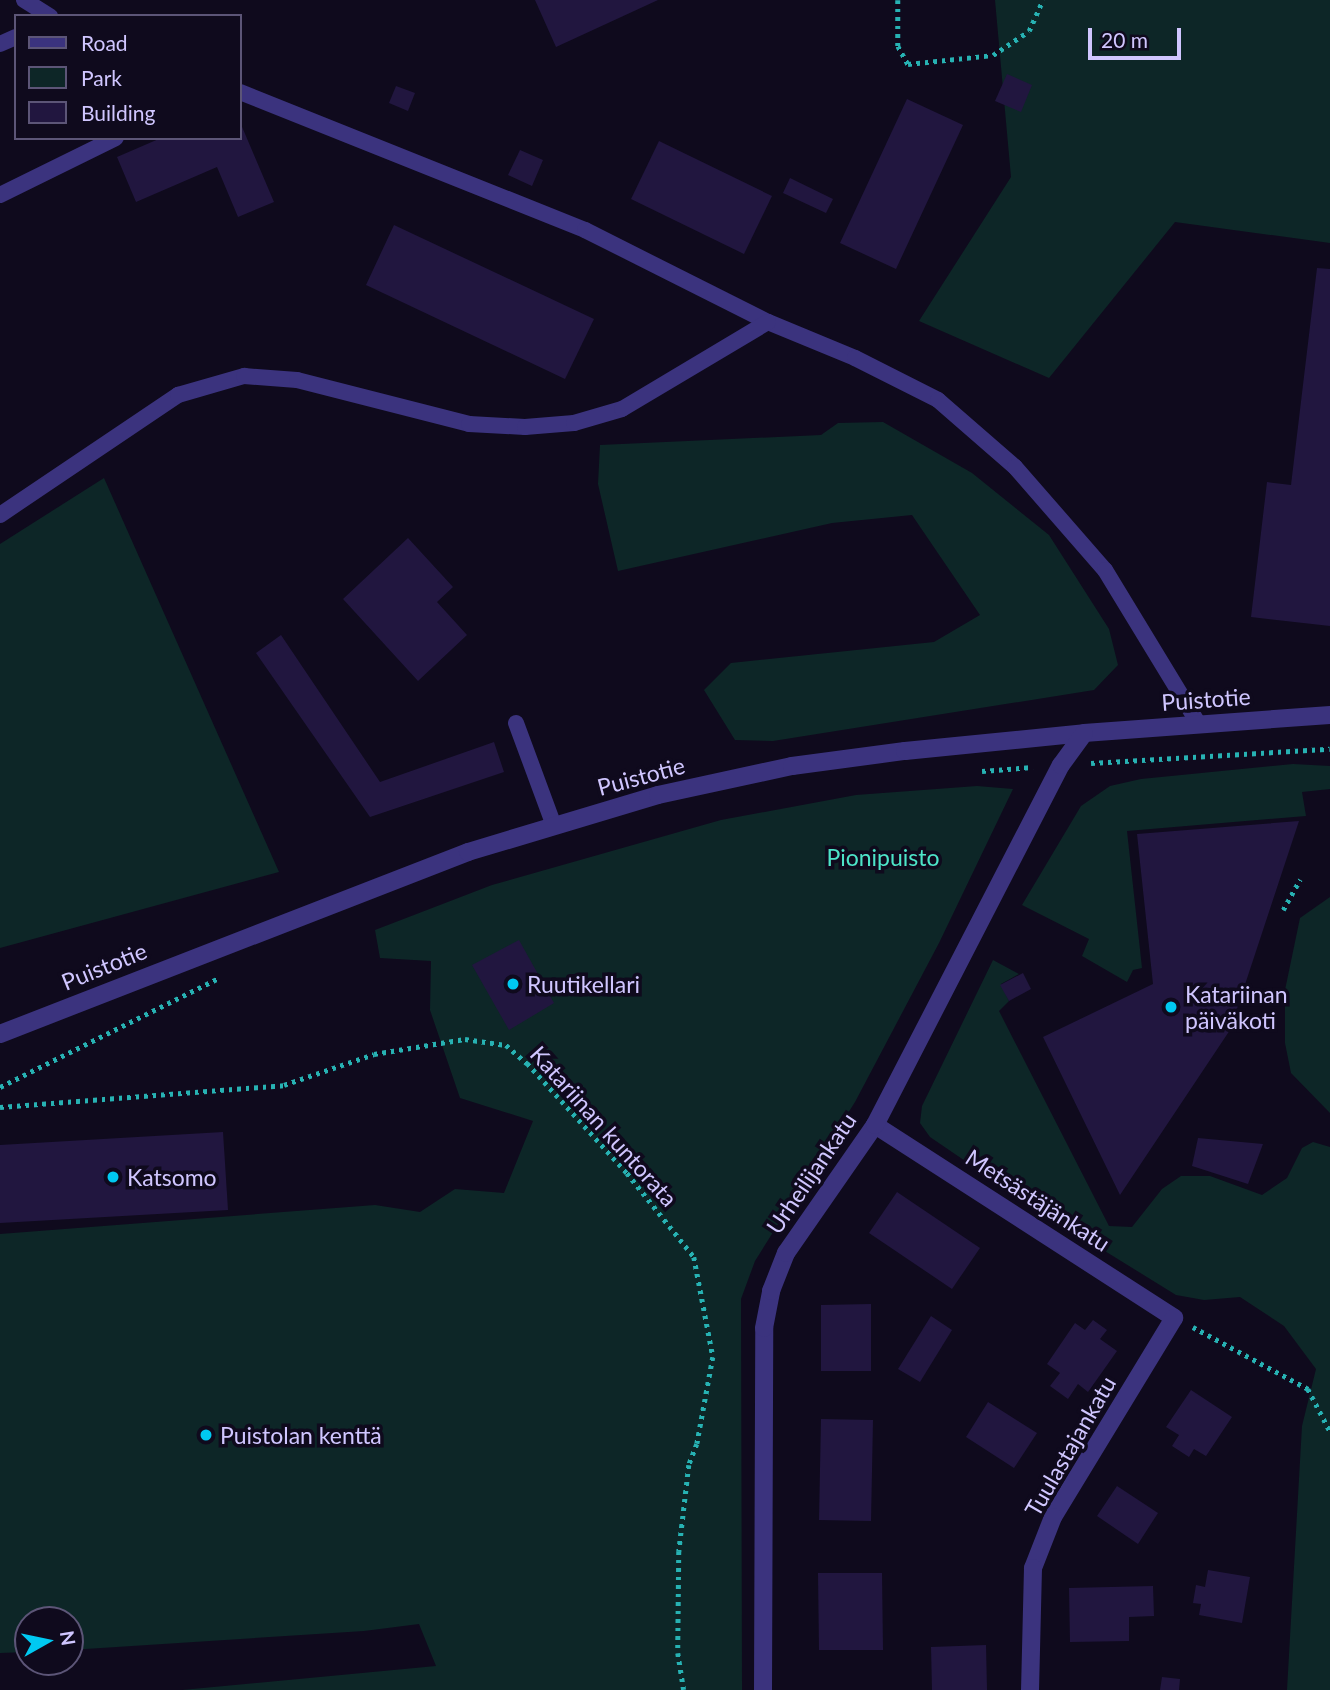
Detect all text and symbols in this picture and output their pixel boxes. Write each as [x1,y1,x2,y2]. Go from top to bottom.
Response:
legend [14,14,242,140]
scale bar [1092,14,1185,58]
text: 20 m [1101,27,1148,52]
text: Road [81,30,128,55]
text: Park [81,65,122,90]
text: Building [81,100,156,125]
street label: Puistotie [1160,682,1252,716]
street label: Puistotie [594,751,688,801]
park label: Pionipuisto [826,843,940,871]
street label: Puistotie [57,936,151,996]
place label: Ruutikellari [527,970,640,998]
marker: Ruutikellari [505,976,521,992]
place label: Katariinan päiväkoti [1185,980,1288,1034]
marker: Katariinan päiväkoti [1163,999,1179,1015]
street label: Katariinan kuntorata [525,1040,683,1212]
street label: Urheilijankatu [760,1107,862,1239]
street label: Metsästäjänkatu [961,1143,1115,1257]
place label: Katsomo [127,1163,217,1191]
marker: Katsomo [105,1169,121,1185]
street label: Tuulastajankatu [1019,1371,1121,1521]
place label: Puistolan kenttä [220,1421,382,1449]
marker: Puistolan kenttä [198,1427,214,1443]
north arrow [14,1606,84,1676]
text: N [56,1629,81,1647]

